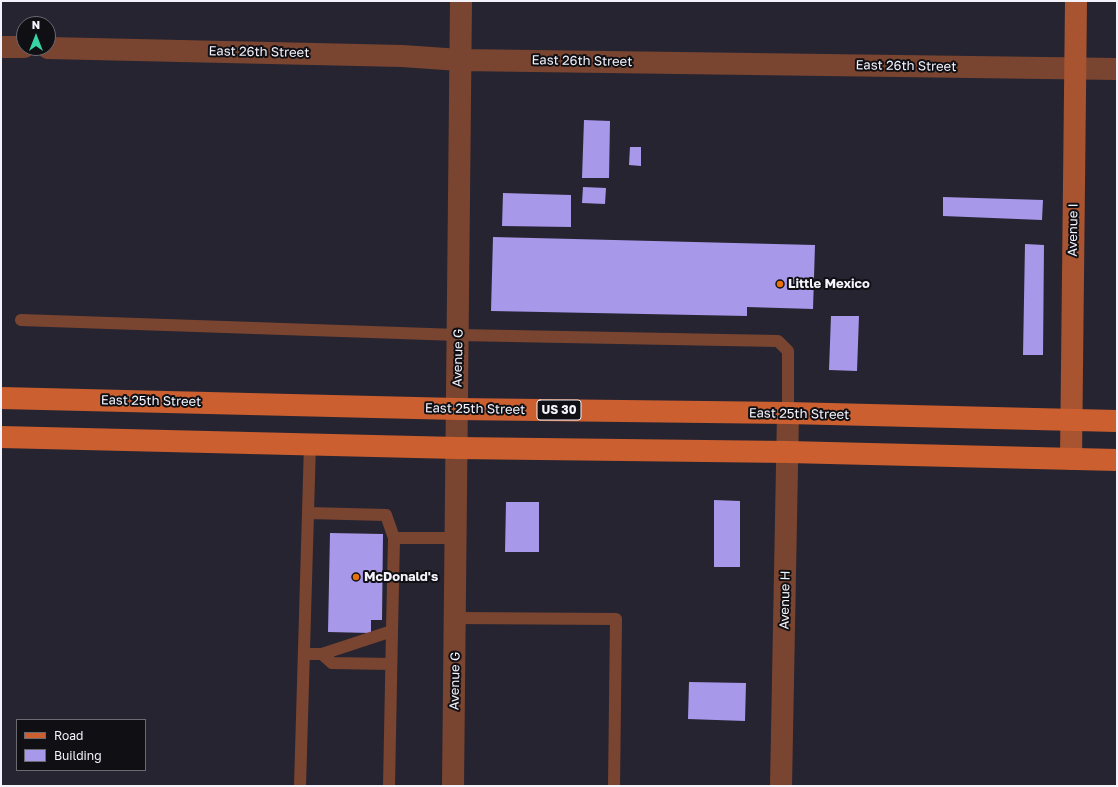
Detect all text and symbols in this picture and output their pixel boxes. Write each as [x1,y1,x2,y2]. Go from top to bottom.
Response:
north arrow [16,16,56,56]
text: N [32,18,40,31]
street label: East 26th Street [208,43,310,61]
street label: East 26th Street [531,52,633,70]
street label: East 26th Street [855,57,957,75]
street label: Avenue I [1065,203,1081,257]
place label: Little Mexico [788,276,870,292]
marker: Little Mexico [775,279,785,289]
street label: Avenue G [450,329,466,387]
street label: East 25th Street [101,392,201,410]
street label: East 25th Street [425,400,525,418]
road number: US 30 [537,400,581,420]
street label: East 25th Street [749,405,849,423]
place label: McDonald's [364,569,438,585]
street label: Avenue H [777,570,793,630]
marker: McDonald's [351,572,361,582]
street label: Avenue G [447,652,463,710]
legend [16,719,146,771]
text: Road [54,728,83,743]
text: Building [54,748,102,763]

